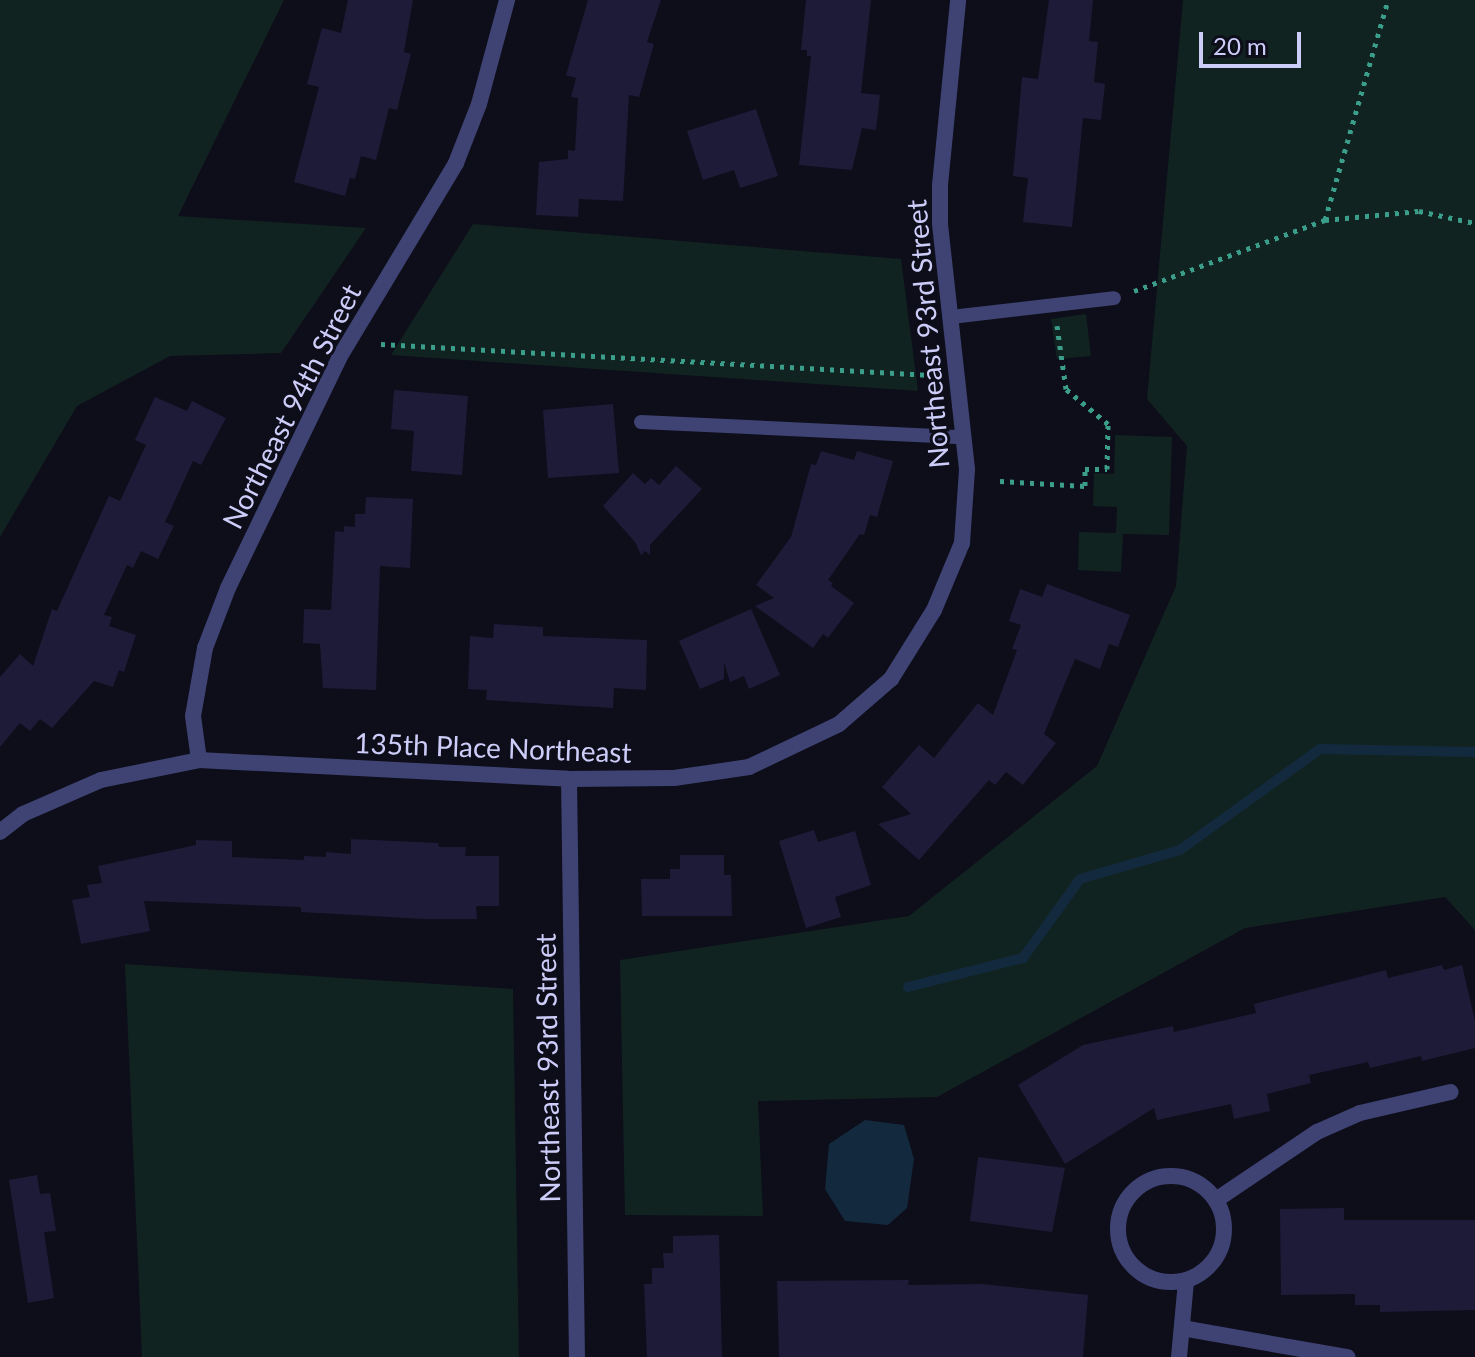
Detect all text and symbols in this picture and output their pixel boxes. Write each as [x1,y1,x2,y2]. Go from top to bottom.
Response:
scale bar [1203,16,1305,66]
text: 20 m [1213,31,1267,60]
street label: Northeast 93rd Street [899,198,955,470]
street label: Northeast 94th Street [215,278,367,534]
street label: 135th Place Northeast [354,725,632,769]
street label: Northeast 93rd Street [528,933,566,1203]

